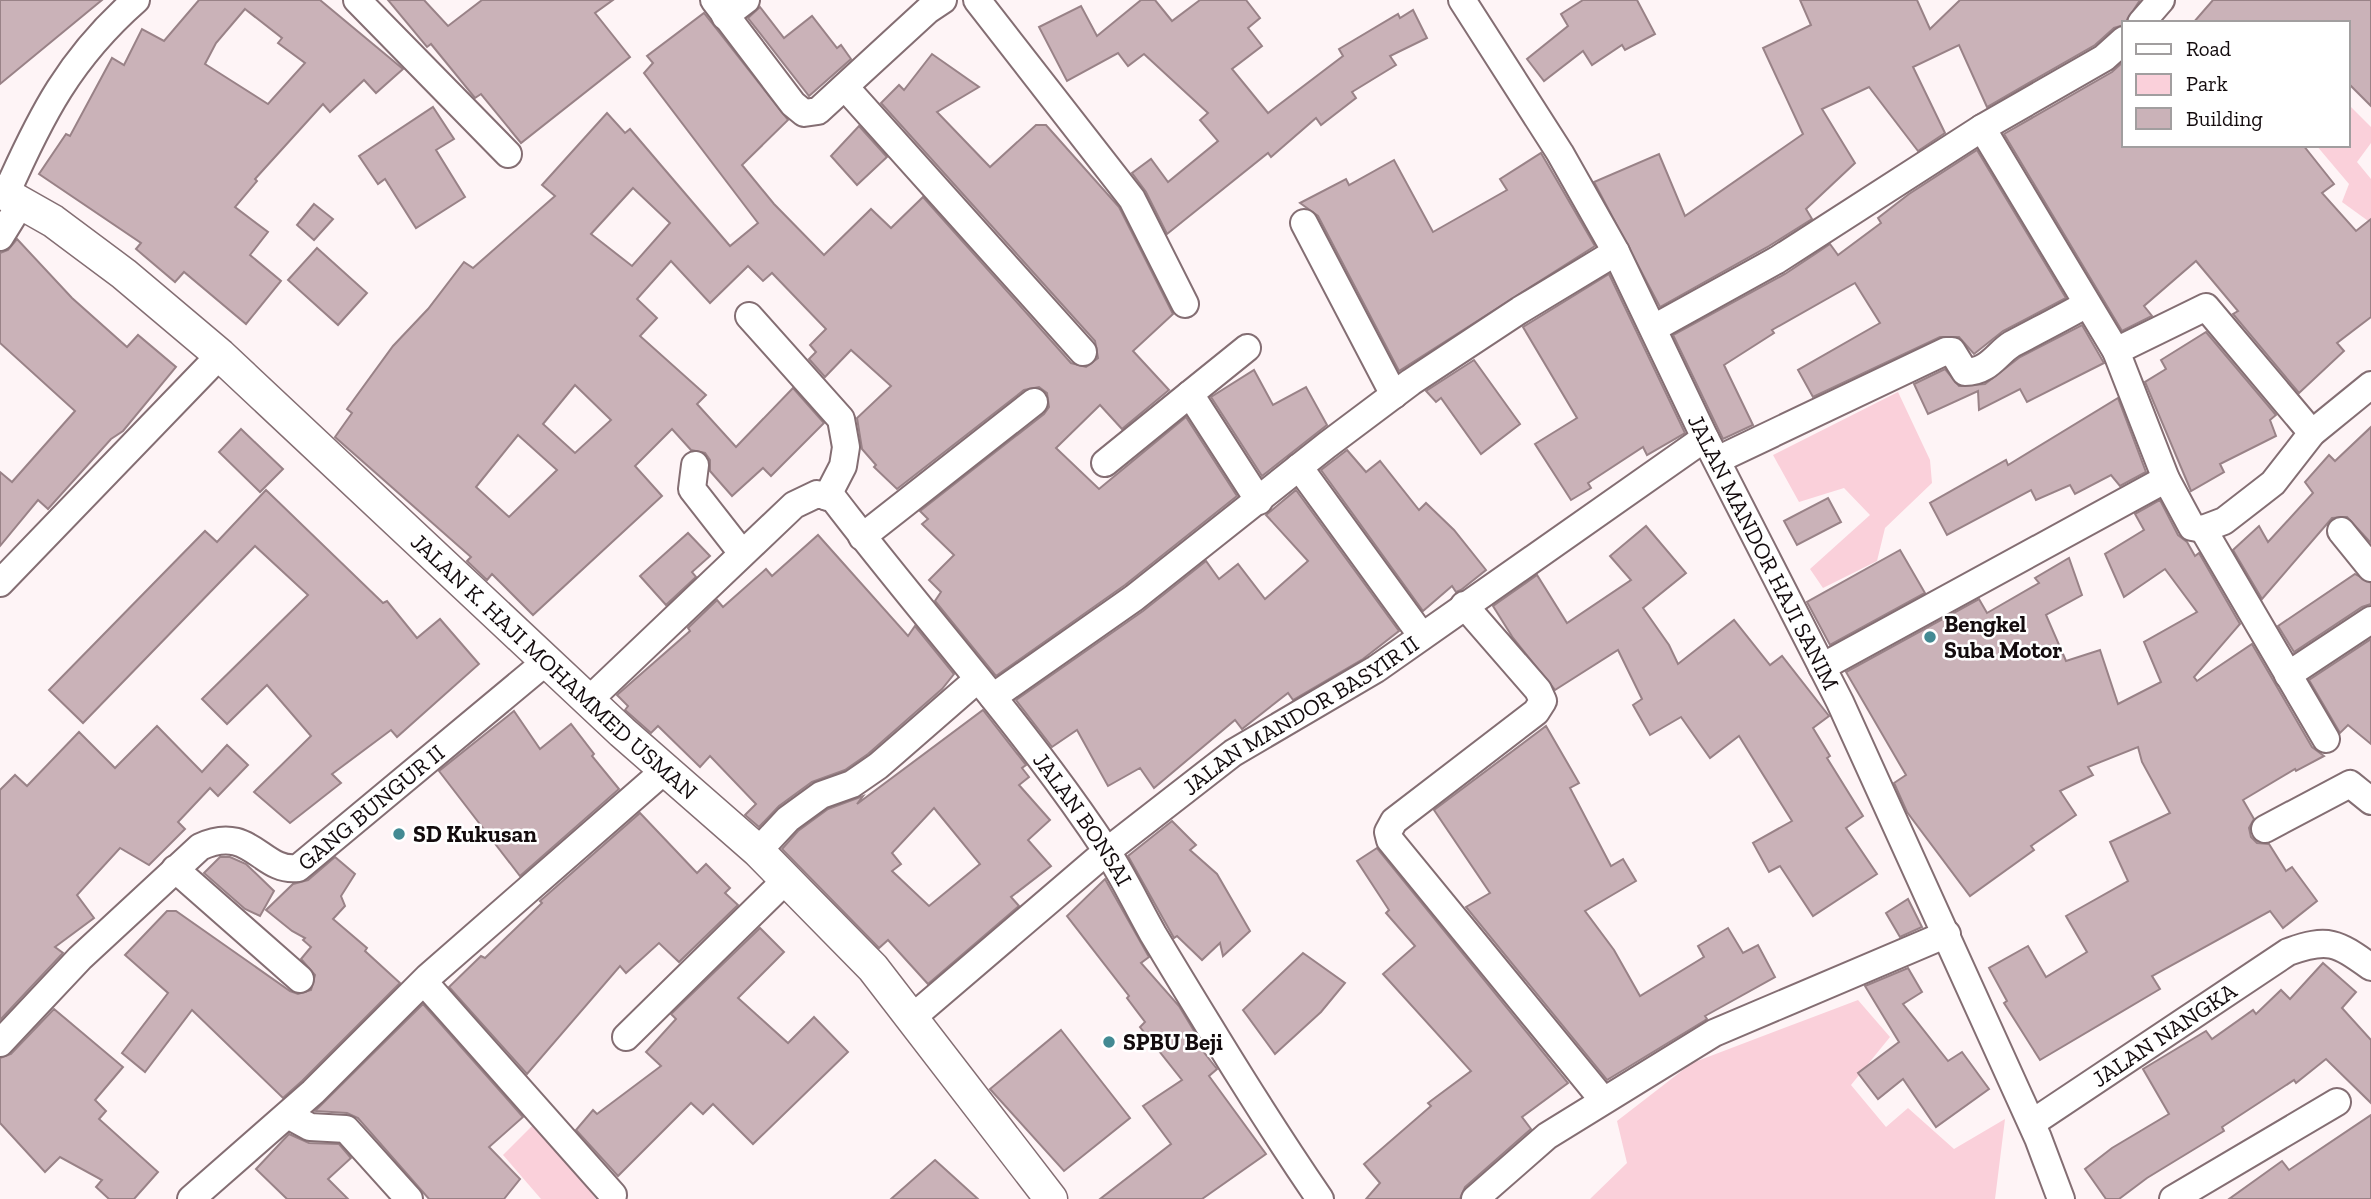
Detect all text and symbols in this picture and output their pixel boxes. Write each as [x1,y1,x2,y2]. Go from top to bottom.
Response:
legend [2122,21,2350,147]
text: Road [2186,36,2232,61]
text: Park [2186,71,2228,96]
text: Building [2186,106,2263,131]
street label: JALAN MANDOR HAJI SANIM [1682,410,1845,695]
street label: JALAN K. HAJI MOHAMMED USMAN [405,527,703,806]
place label: Bengkel Suba Motor [1944,610,2063,664]
marker: Bengkel Suba Motor [1922,629,1938,645]
street label: JALAN MANDOR BASYIR II [1177,630,1424,801]
street label: GANG BUNGUR II [292,738,450,876]
street label: JALAN BONSAI [1027,747,1138,891]
place label: SD Kukusan [413,820,537,848]
marker: SD Kukusan [391,826,407,842]
street label: JALAN NANGKA [2087,976,2243,1093]
place label: SPBU Beji [1123,1028,1223,1056]
marker: SPBU Beji [1101,1034,1117,1050]

